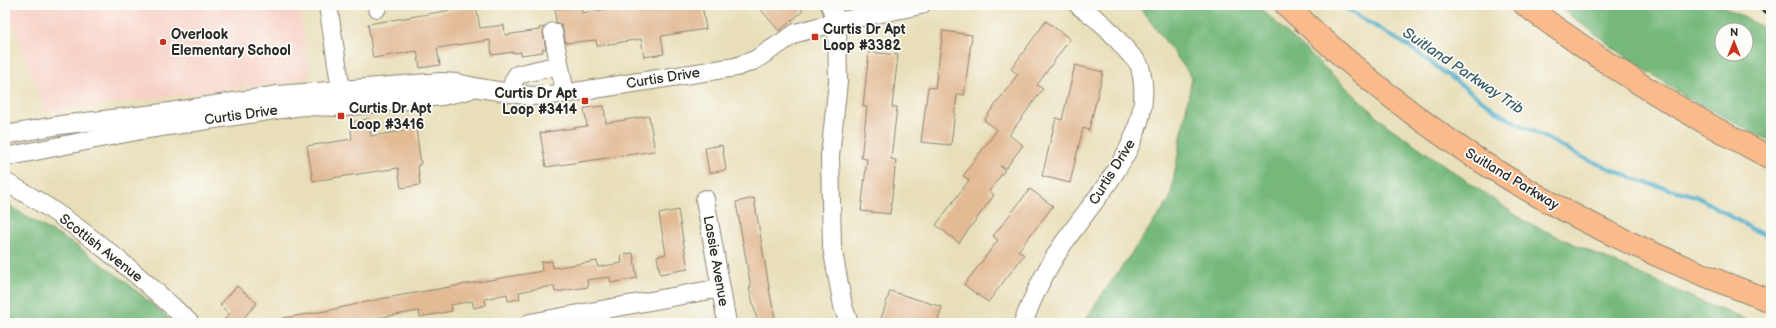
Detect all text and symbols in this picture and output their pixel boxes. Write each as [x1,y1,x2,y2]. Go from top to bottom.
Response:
place label: Curtis Dr Apt Loop #3382 [823,21,906,54]
north arrow [1714,22,1754,62]
water label: Suitland Parkway Trib [1399,23,1527,119]
place label: Overlook Elementary School [171,26,291,59]
text: N [1730,26,1738,39]
marker: Curtis Dr Apt Loop #3382 [810,32,820,42]
marker: Overlook Elementary School [158,37,168,47]
street label: Curtis Drive [625,64,701,92]
place label: Curtis Dr Apt Loop #3414 [494,85,578,118]
marker: Curtis Dr Apt Loop #3414 [580,96,590,106]
place label: Curtis Dr Apt Loop #3416 [349,100,432,133]
street label: Curtis Drive [203,101,279,129]
marker: Curtis Dr Apt Loop #3416 [336,111,346,121]
street label: Curtis Drive [1085,136,1139,208]
street label: Suitland Parkway [1462,144,1562,214]
street label: Scottish Avenue [56,210,146,286]
street label: Lassie Avenue [700,214,732,308]

